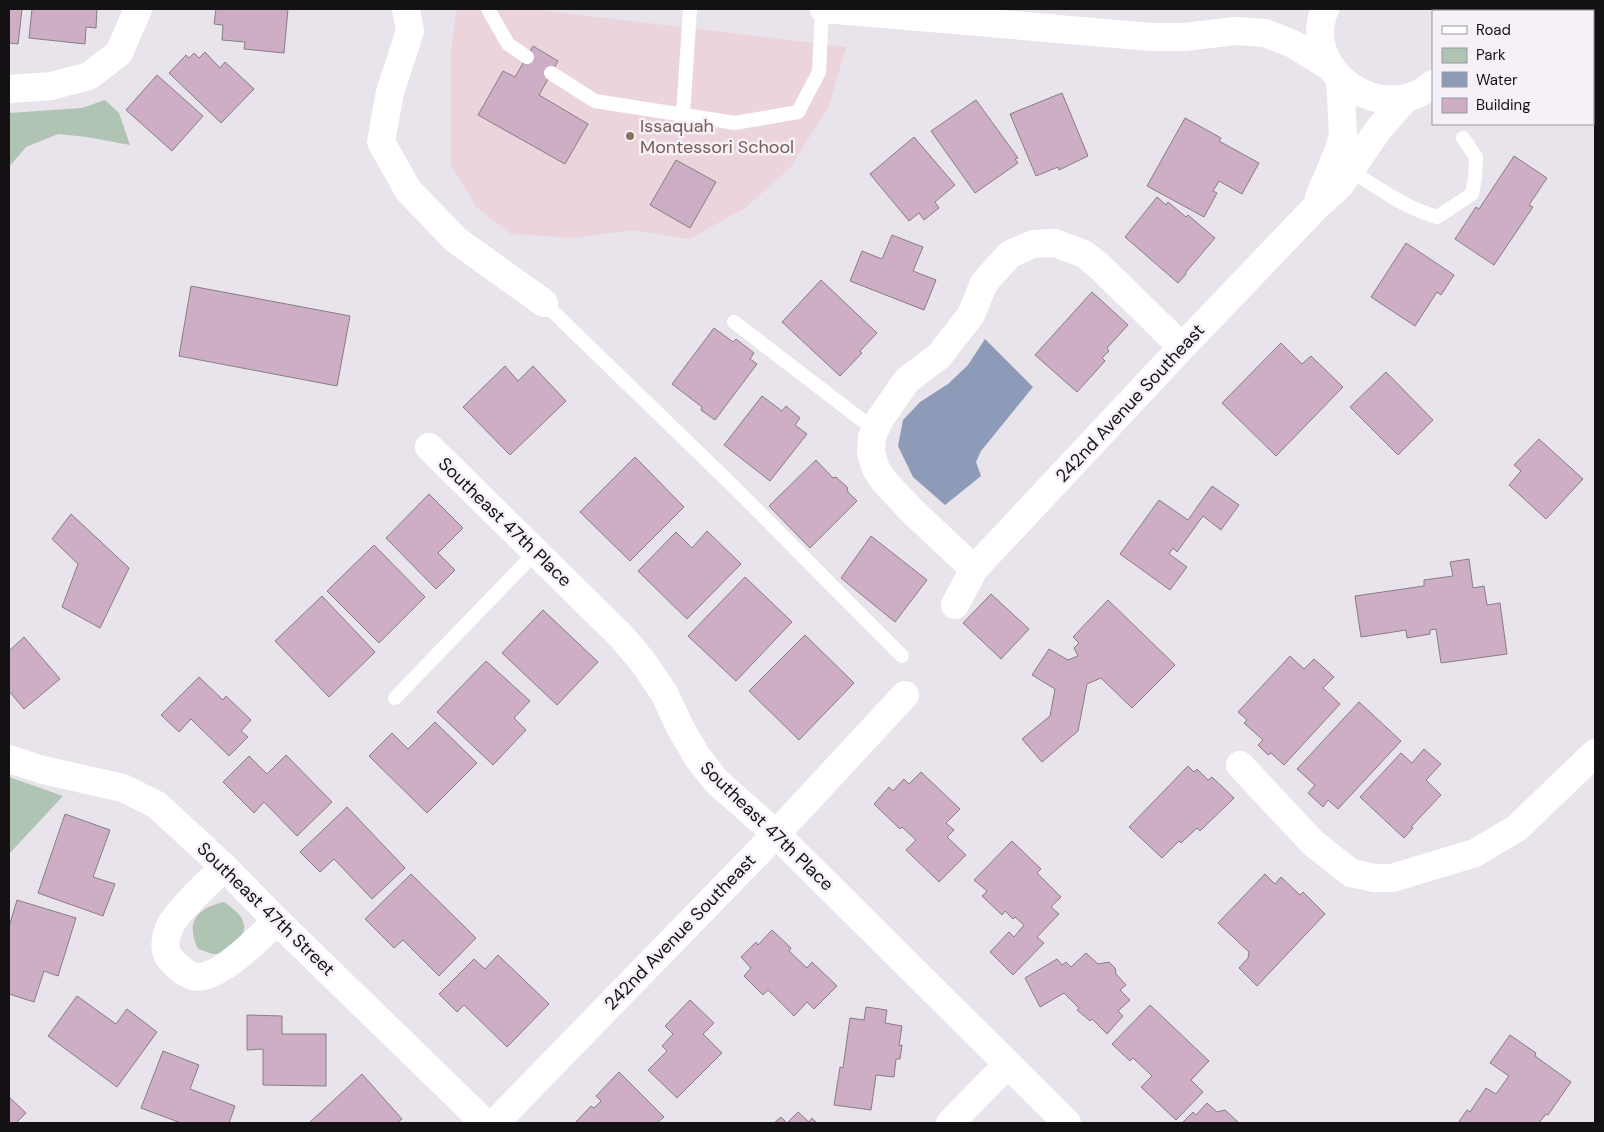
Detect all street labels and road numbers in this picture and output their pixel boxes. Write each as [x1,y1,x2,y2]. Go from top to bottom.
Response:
street label: 242nd Avenue Southeast [1050,319,1210,487]
street label: Southeast 47th Place [433,452,577,592]
street label: Southeast 47th Place [695,756,839,896]
street label: Southeast 47th Street [192,837,340,981]
street label: 242nd Avenue Southeast [599,849,761,1015]

